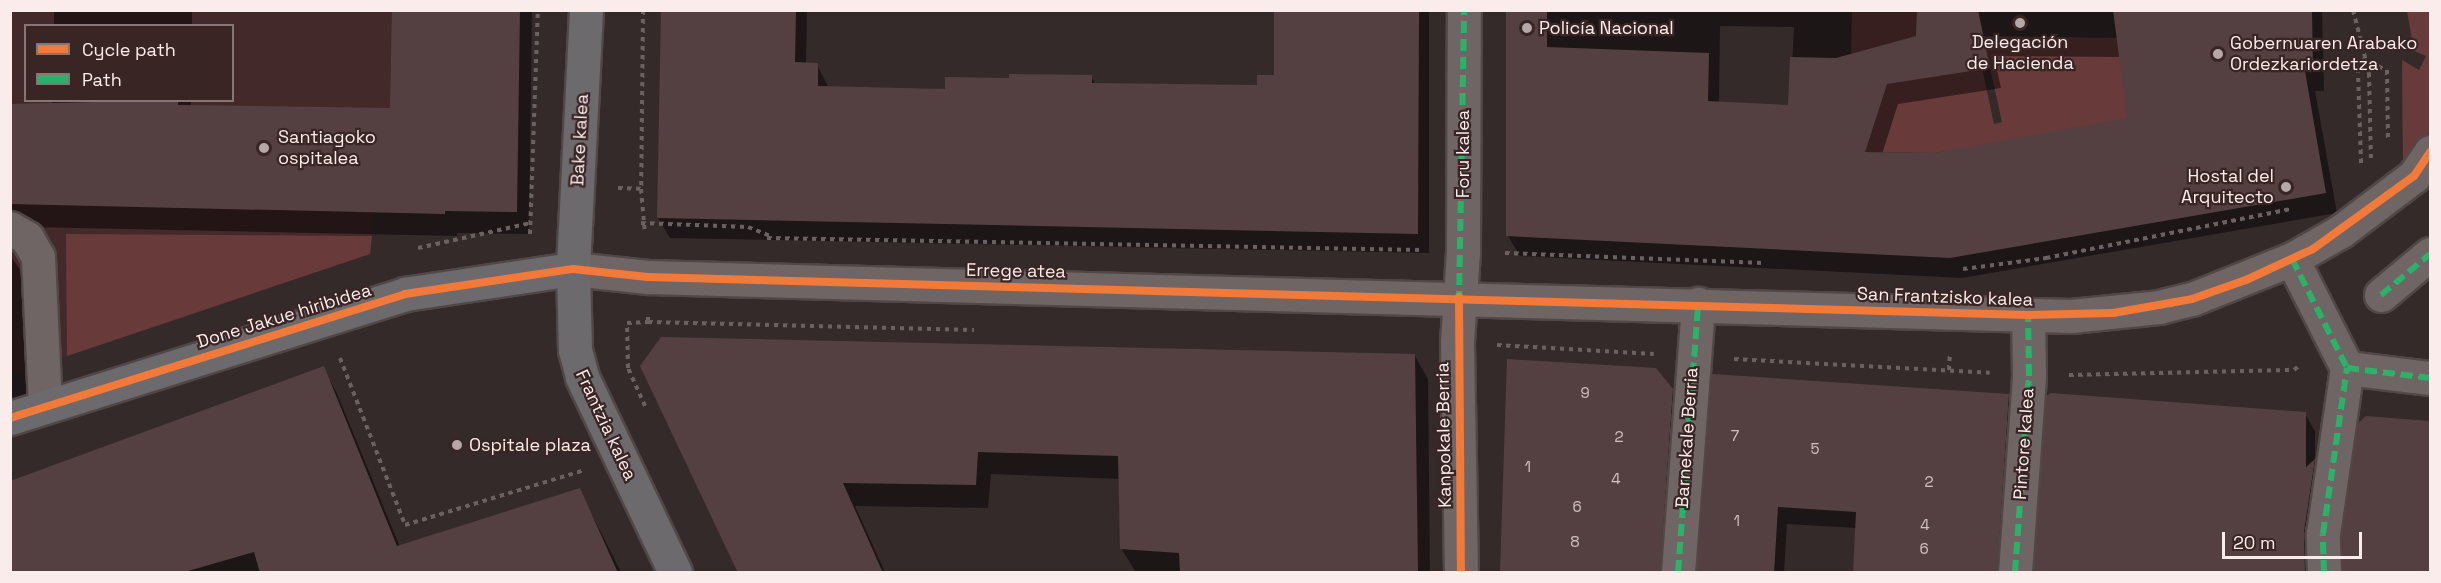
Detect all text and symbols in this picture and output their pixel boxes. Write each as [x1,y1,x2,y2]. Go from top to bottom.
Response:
marker: Delegación de Hacienda [2013,16,2027,30]
place label: Policía Nacional [1539,17,1674,39]
marker: Policía Nacional [1520,21,1534,35]
legend [24,24,234,102]
place label: Delegación de Hacienda [1966,32,2074,74]
place label: Gobernuaren Arabako Ordezkariordetza [2230,33,2418,76]
text: Cycle path [82,38,176,61]
marker: Gobernuaren Arabako Ordezkariordetza [2211,47,2225,61]
text: Path [82,68,122,91]
street label: Bake kalea [567,94,593,186]
street label: Foru kalea [1452,110,1474,198]
place label: Santiagoko ospitalea [278,127,376,170]
marker: Santiagoko ospitalea [255,139,273,157]
place label: Hostal del Arquitecto [2181,166,2274,208]
marker: Hostal del Arquitecto [2279,180,2293,194]
street label: Errege atea [966,259,1066,283]
street label: Done Jakue hiribidea [194,279,374,353]
street label: San Frantzisko kalea [1857,283,2033,311]
street label: Kanpokale Berria [1432,362,1456,508]
street label: Frantzia kalea [571,366,641,484]
street label: Barnekale Berria [1671,367,1703,509]
house number: 9 [1580,384,1590,402]
street label: Pintore kalea [2009,387,2039,501]
house number: 7 [1731,427,1739,445]
house number: 2 [1614,428,1624,446]
place label: Ospitale plaza [469,434,591,456]
marker: Ospitale plaza [450,438,464,452]
house number: 5 [1811,440,1819,458]
house number: 1 [1525,458,1531,476]
house number: 4 [1611,470,1621,488]
house number: 2 [1924,473,1934,491]
house number: 6 [1572,498,1582,516]
house number: 1 [1734,512,1740,530]
house number: 4 [1920,516,1930,534]
scale bar [2225,520,2364,558]
text: 20 m [2233,531,2276,554]
house number: 8 [1570,533,1580,551]
house number: 6 [1919,540,1929,558]

